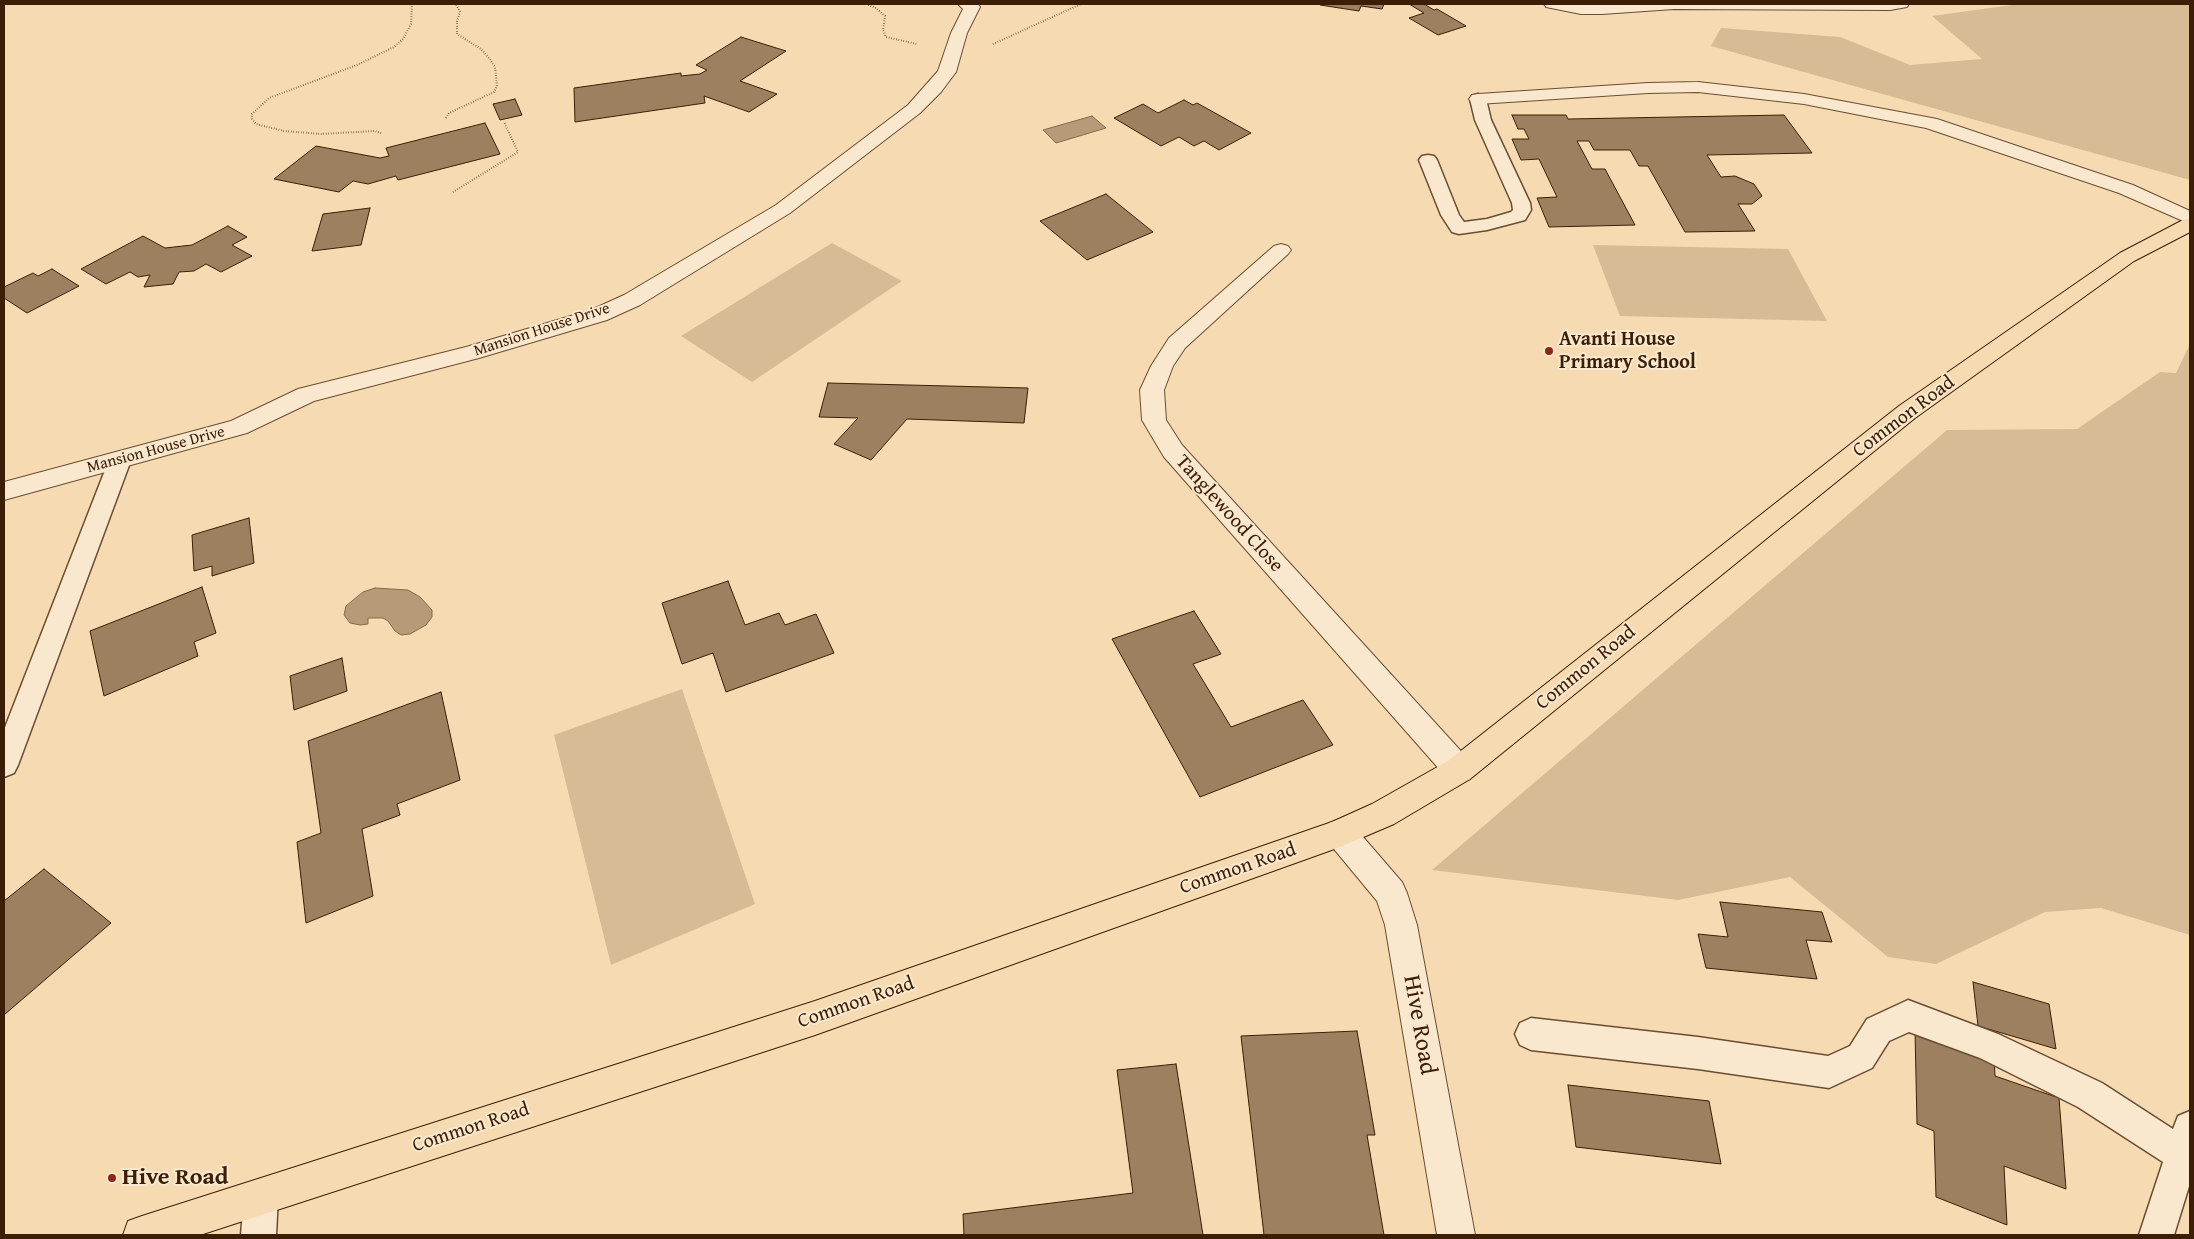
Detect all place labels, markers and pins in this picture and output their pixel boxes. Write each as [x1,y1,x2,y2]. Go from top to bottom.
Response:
place label: Avanti House Primary School [1559,328,1696,375]
marker: Avanti House Primary School [1543,345,1555,357]
place label: Hive Road [122,1164,229,1192]
marker: Hive Road [106,1172,118,1184]

